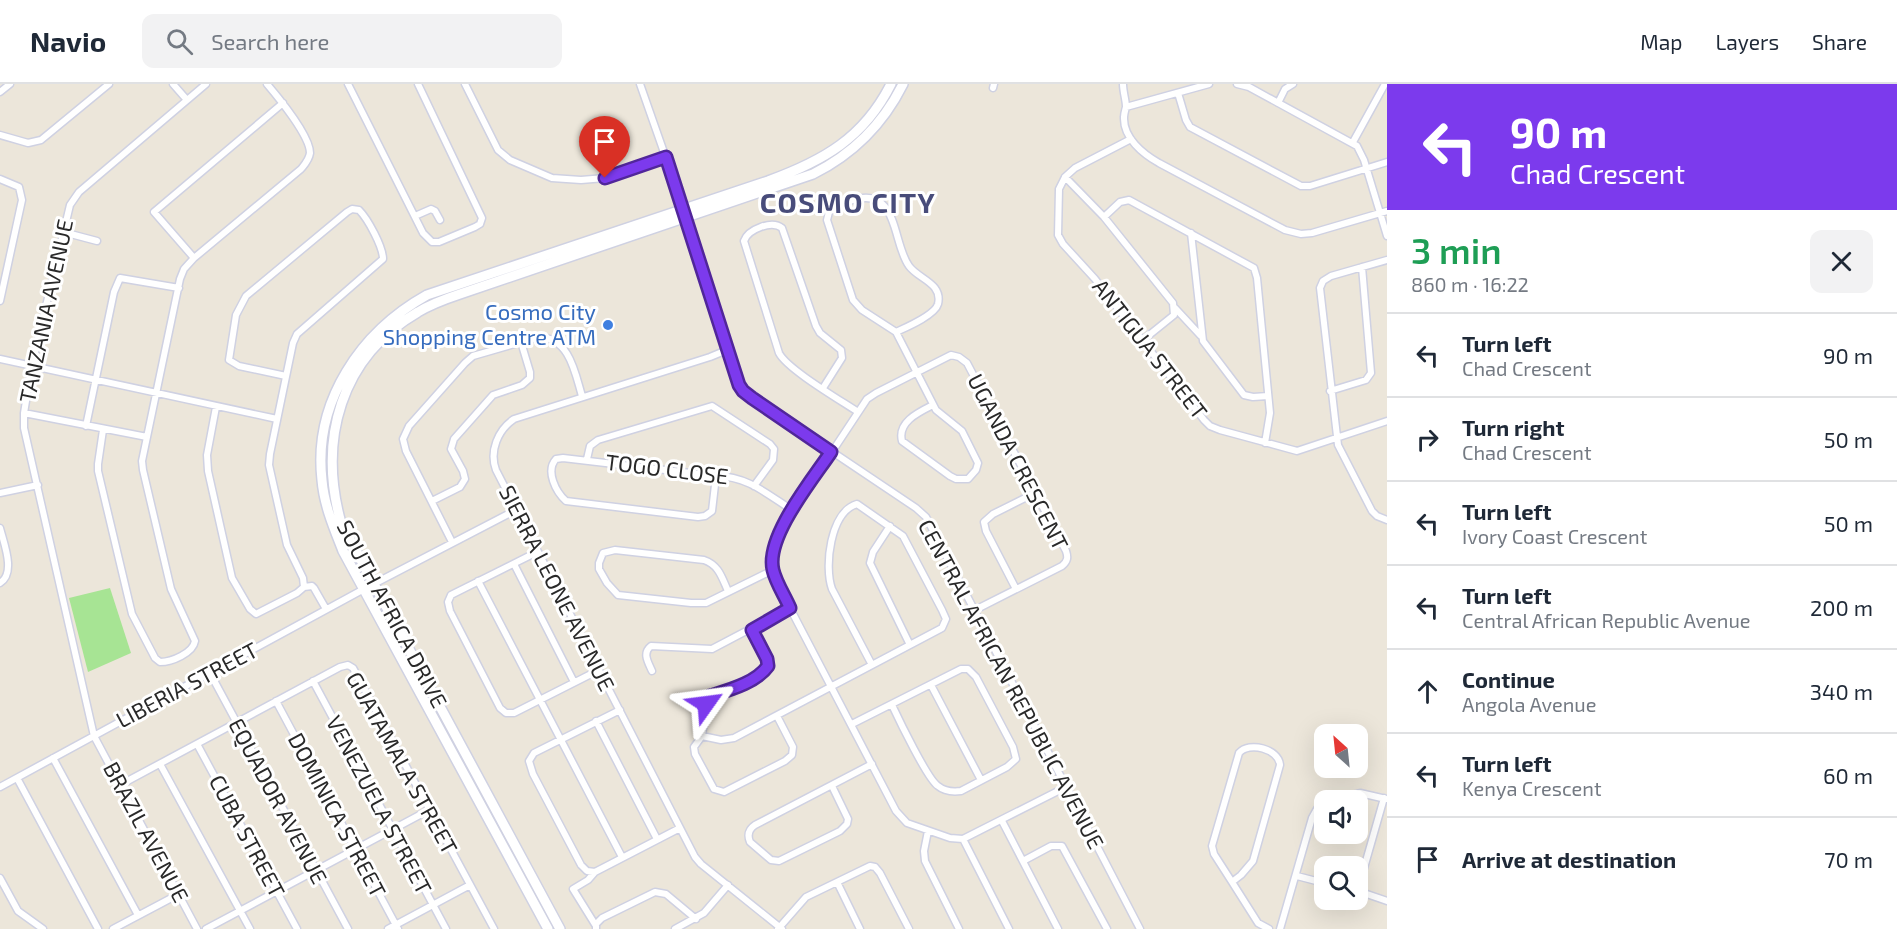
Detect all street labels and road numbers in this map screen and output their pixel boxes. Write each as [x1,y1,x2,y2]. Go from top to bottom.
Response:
street label: TANZANIA AVENUE [13,217,77,405]
street label: ANTIGUA STREET [1088,273,1214,424]
street label: UGANDA CRESCENT [963,369,1075,554]
street label: TOGO CLOSE [604,448,730,488]
street label: SIERRA LEONE AVENUE [495,480,621,695]
street label: CENTRAL AFRICAN REPUBLIC AVENUE [914,514,1110,853]
street label: SOUTH AFRICA DRIVE [332,515,453,712]
street label: LIBERIA STREET [111,636,262,732]
street label: GUATAMALA STREET [342,667,464,858]
street label: VENEZUELA STREET [322,711,438,898]
street label: EQUADOR AVENUE [223,713,333,888]
street label: DOMINICA STREET [284,728,392,901]
street label: BRAZIL AVENUE [99,757,195,906]
street label: CUBA STREET [205,770,291,901]

